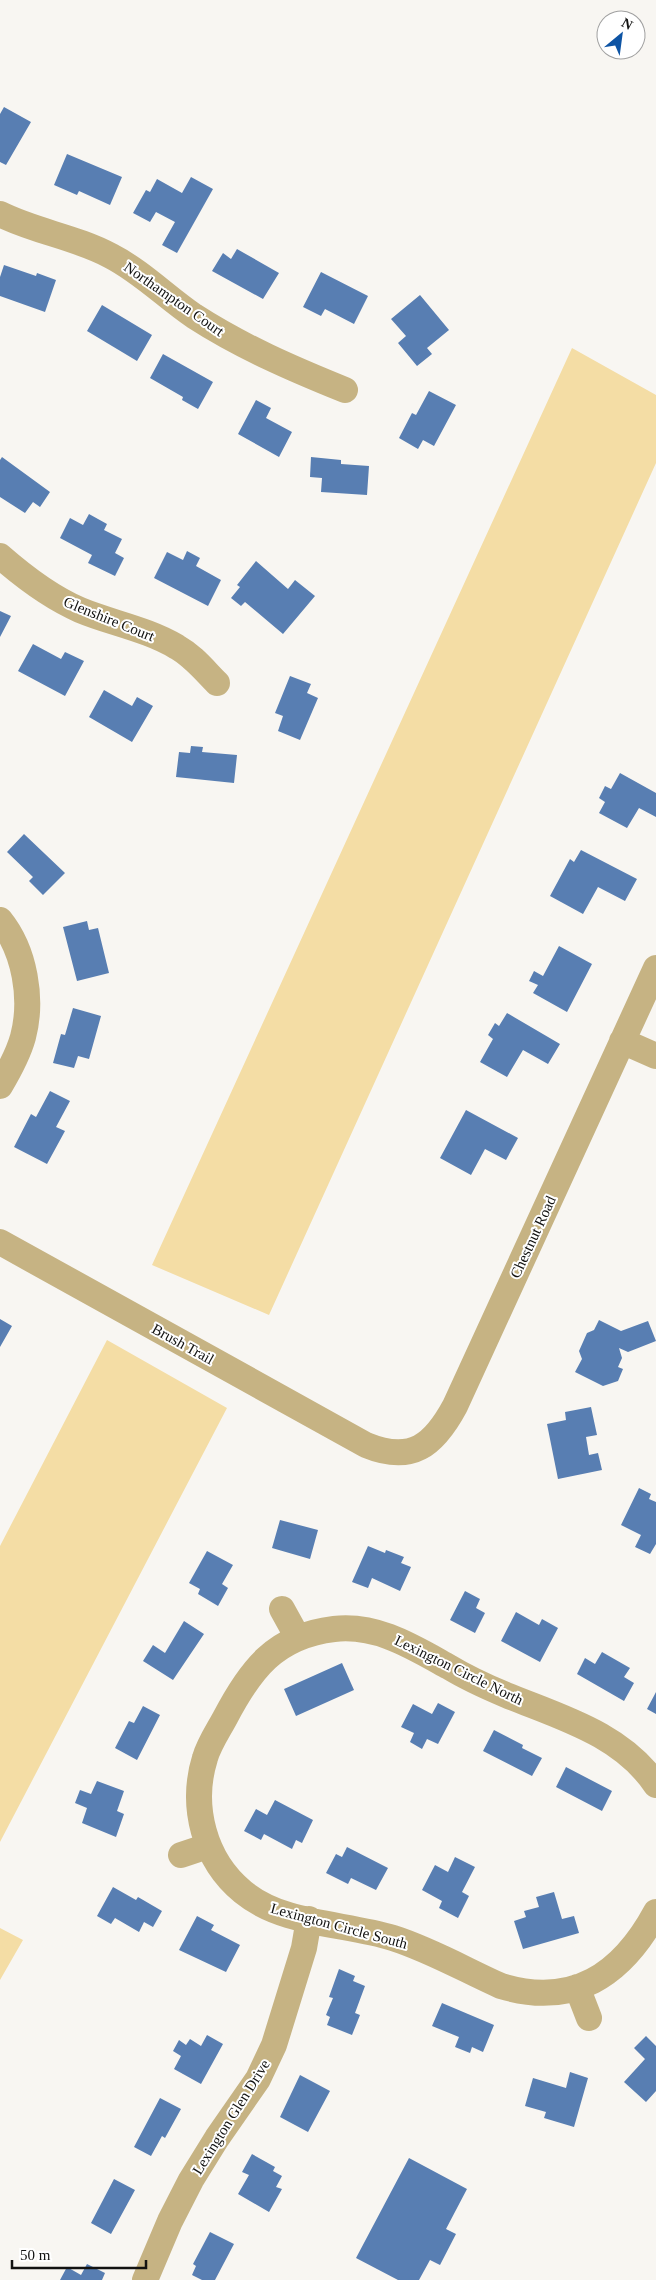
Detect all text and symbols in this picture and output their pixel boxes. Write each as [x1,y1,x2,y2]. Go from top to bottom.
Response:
north arrow [596,10,646,60]
text: N [619,15,635,33]
street label: Northampton Court [121,259,228,340]
street label: Glenshire Court [61,594,157,645]
street label: Chestnut Road [507,1193,559,1281]
street label: Brush Trail [149,1321,217,1367]
street label: Lexington Circle North [392,1632,526,1708]
street label: Lexington Circle South [269,1900,410,1952]
street label: Lexington Glen Drive [189,2056,273,2177]
scale bar [12,2238,146,2270]
text: 50 m [20,2247,51,2263]

